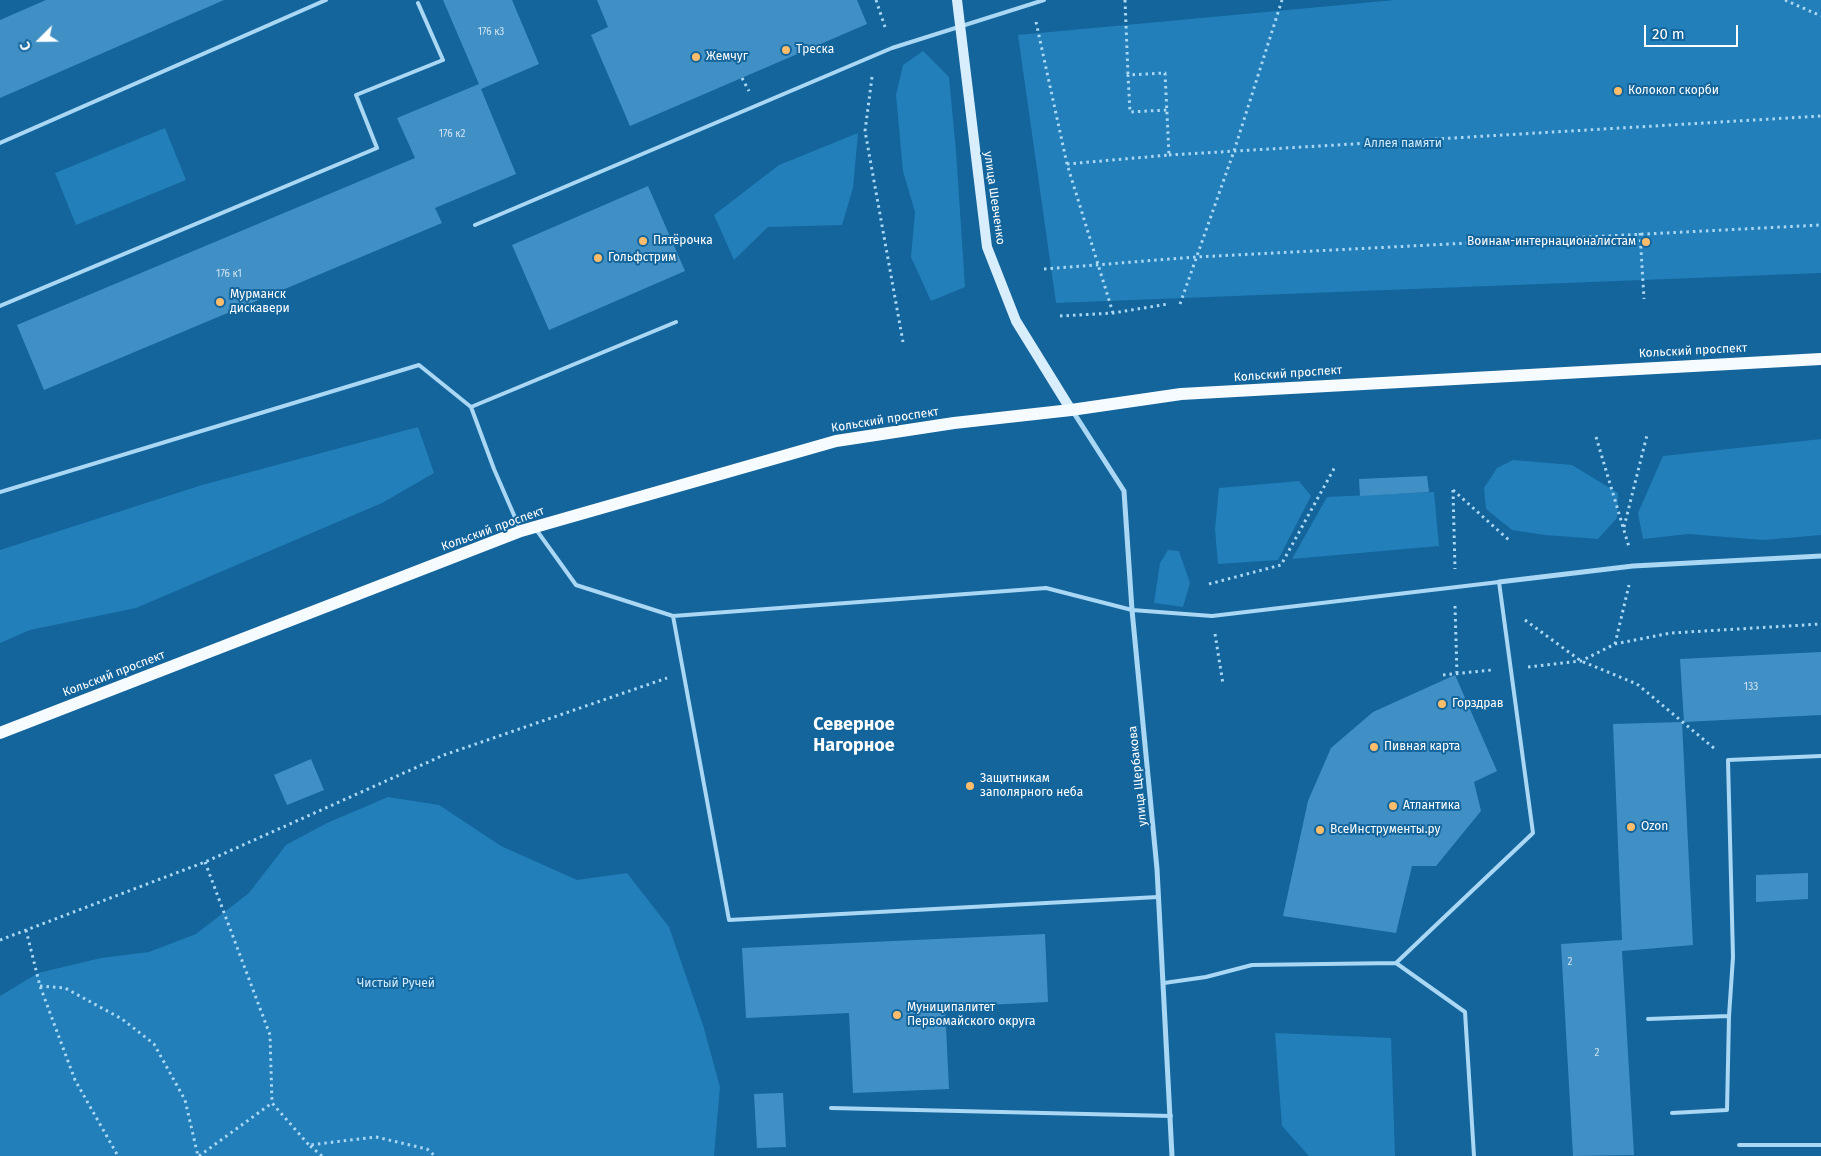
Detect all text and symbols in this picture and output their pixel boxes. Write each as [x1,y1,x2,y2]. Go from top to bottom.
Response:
north arrow [15,15,65,65]
scale bar [1646,15,1740,47]
text: 20 m [1652,25,1685,43]
house number: 176 к3 [478,26,504,38]
text: С [16,39,35,53]
place label: Треска [796,43,834,57]
marker: Треска [780,44,792,56]
place label: Жемчуг [706,50,748,64]
marker: Жемчуг [690,51,702,63]
place label: Колокол скорби [1628,84,1719,98]
marker: Колокол скорби [1612,85,1624,97]
house number: 176 к2 [439,128,465,140]
park label: Аллея памяти [1364,137,1442,151]
street label: улица Шевченко [980,150,1008,246]
place label: Пятёрочка [653,234,713,248]
marker: Пятёрочка [637,235,649,247]
place label: Воинам-интернационалистам [1467,235,1636,249]
marker: Воинам-интернационалистам [1640,236,1652,248]
place label: Гольфстрим [608,251,676,265]
marker: Гольфстрим [592,252,604,264]
house number: 176 к1 [216,268,242,280]
place label: Мурманск дискавери [230,288,290,316]
marker: Мурманск дискавери [214,296,226,308]
street label: Кольский проспект [1638,341,1748,361]
street label: Кольский проспект [1233,363,1343,385]
street label: Кольский проспект [830,404,940,436]
street label: Кольский проспект [439,504,547,554]
street label: Кольский проспект [61,648,167,700]
house number: 133 [1744,681,1758,693]
place label: Горздрав [1452,697,1504,711]
marker: Горздрав [1436,698,1448,710]
district label: Северное Нагорное [813,714,895,756]
street label: улица Щербакова [1126,725,1150,827]
place label: Пивная карта [1384,740,1460,754]
marker: Пивная карта [1368,741,1380,753]
place label: Защитникам заполярного неба [980,772,1083,800]
marker: Защитникам заполярного неба [964,780,976,792]
place label: Атлантика [1403,799,1460,813]
marker: Атлантика [1387,800,1399,812]
place label: Ozon [1641,820,1668,834]
marker: Ozon [1625,821,1637,833]
place label: ВсеИнструменты.ру [1330,823,1441,837]
marker: ВсеИнструменты.ру [1314,824,1326,836]
house number: 2 [1568,956,1572,968]
park label: Чистый Ручей [357,977,435,991]
place label: Муниципалитет Первомайского округа [907,1001,1036,1029]
marker: Муниципалитет Первомайского округа [891,1009,903,1021]
house number: 2 [1595,1047,1599,1059]

